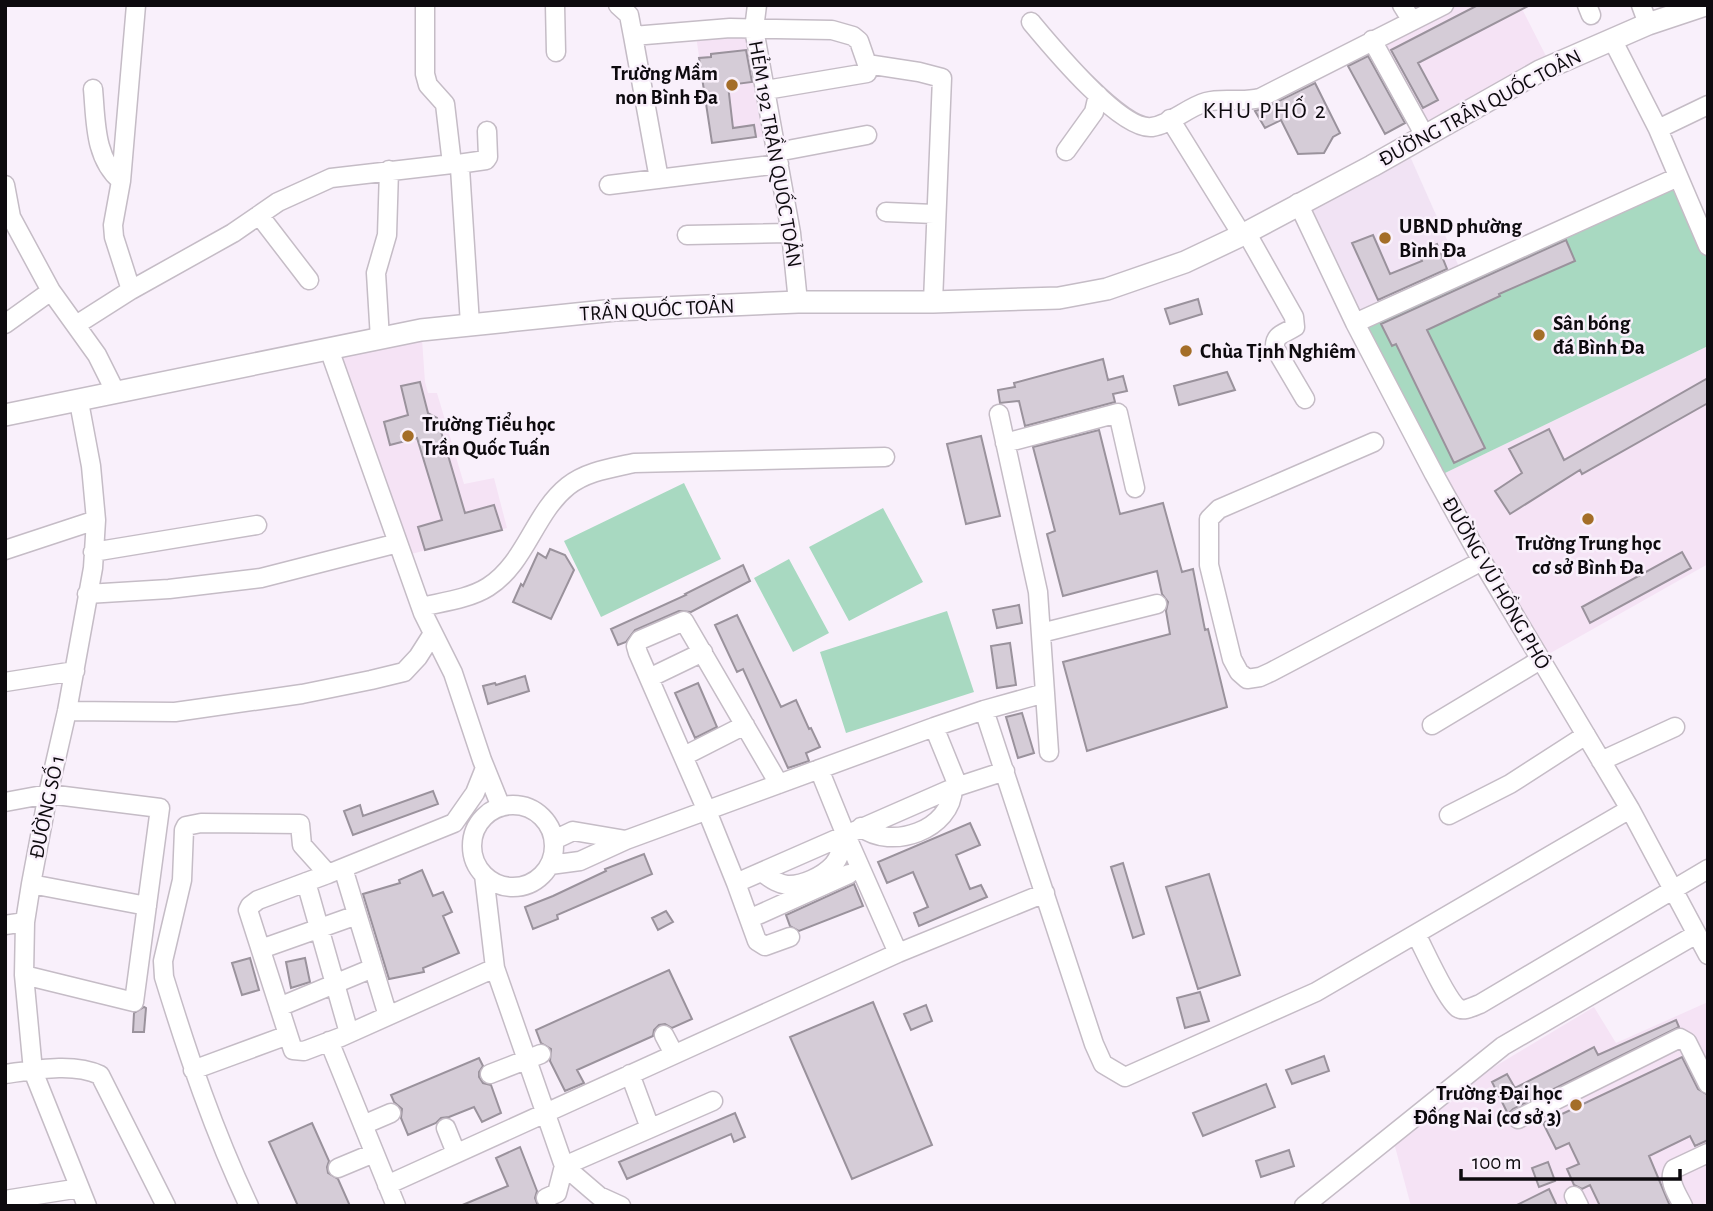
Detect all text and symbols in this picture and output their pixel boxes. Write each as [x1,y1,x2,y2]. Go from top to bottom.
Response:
street label: HẺM 192 TRẦN QUỐC TOẢN [745,38,809,269]
street label: ĐƯỜNG TRẦN QUỐC TOẢN [1373,42,1585,170]
place label: Trường Mầm non Bình Đa [611,62,718,108]
marker: Trường Mầm non Bình Đa [724,77,740,93]
district label: KHU PHỐ 2 [1202,95,1328,123]
place label: UBND phường Bình Đa [1399,216,1522,261]
marker: UBND phường Bình Đa [1377,230,1393,246]
street label: TRẦN QUỐC TOẢN [579,291,735,325]
place label: Sân bóng đá Bình Đa [1553,313,1645,358]
marker: Sân bóng đá Bình Đa [1531,327,1547,343]
place label: Chùa Tịnh Nghiêm [1200,341,1356,362]
marker: Chùa Tịnh Nghiêm [1178,343,1194,359]
place label: Trường Tiểu học Trần Quốc Tuấn [422,411,555,460]
marker: Trường Tiểu học Trần Quốc Tuấn [400,428,416,444]
street label: ĐƯỜNG VŨ HỒNG PHÔ [1438,491,1557,673]
marker: Trường Trung học cơ sở Bình Đa [1580,511,1596,527]
place label: Trường Trung học cơ sở Bình Đa [1515,533,1661,578]
street label: ĐƯỜNG SỐ 1 [22,753,68,861]
place label: Trường Đại học Đồng Nai (cơ sở 3) [1413,1083,1562,1128]
marker: Trường Đại học Đồng Nai (cơ sở 3) [1568,1097,1584,1113]
scale bar [1461,1138,1680,1182]
text: 100 m [1472,1152,1522,1173]

